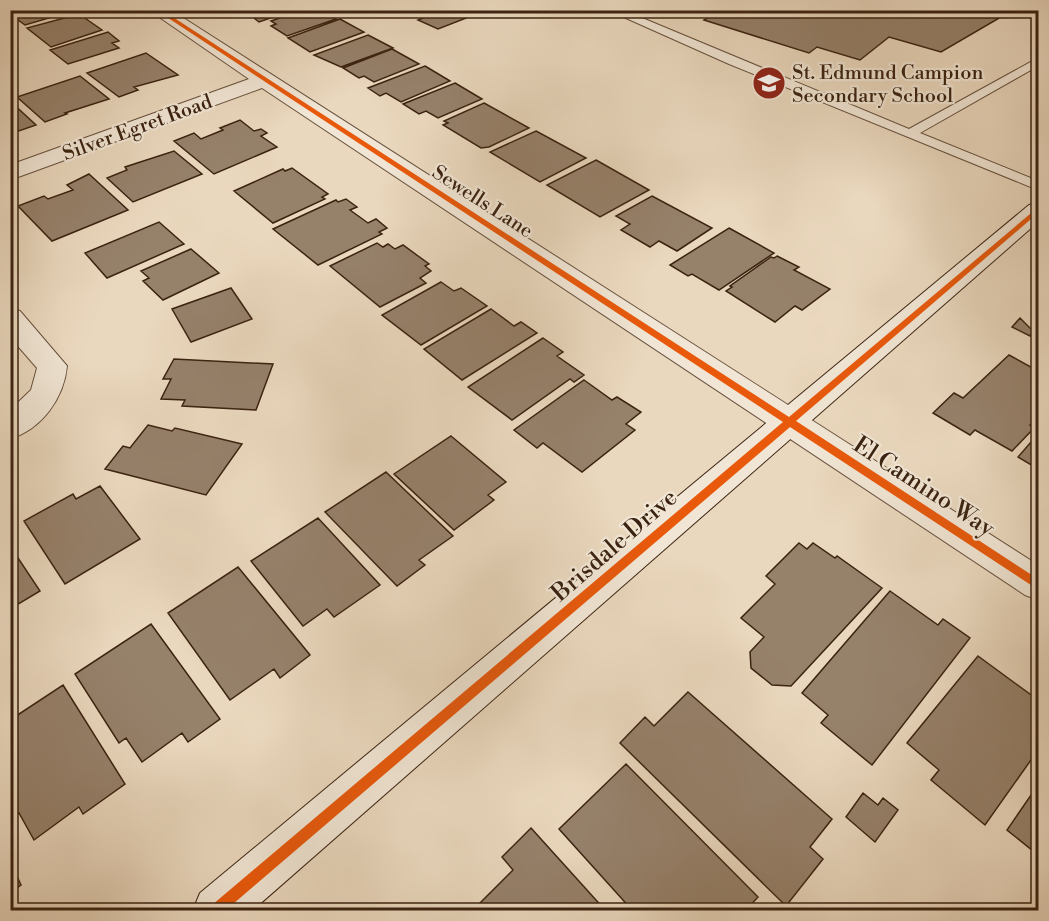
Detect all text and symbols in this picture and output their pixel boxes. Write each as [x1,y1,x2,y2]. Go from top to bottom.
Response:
place label: St. Edmund Campion Secondary School [792,61,983,109]
school or university icon: St. Edmund Campion Secondary School [751,65,787,101]
street label: Silver Egret Road [59,90,216,167]
street label: Sewells Lane [427,160,537,244]
street label: El Camino Way [847,430,1000,544]
street label: Brisdale Drive [545,483,684,609]

